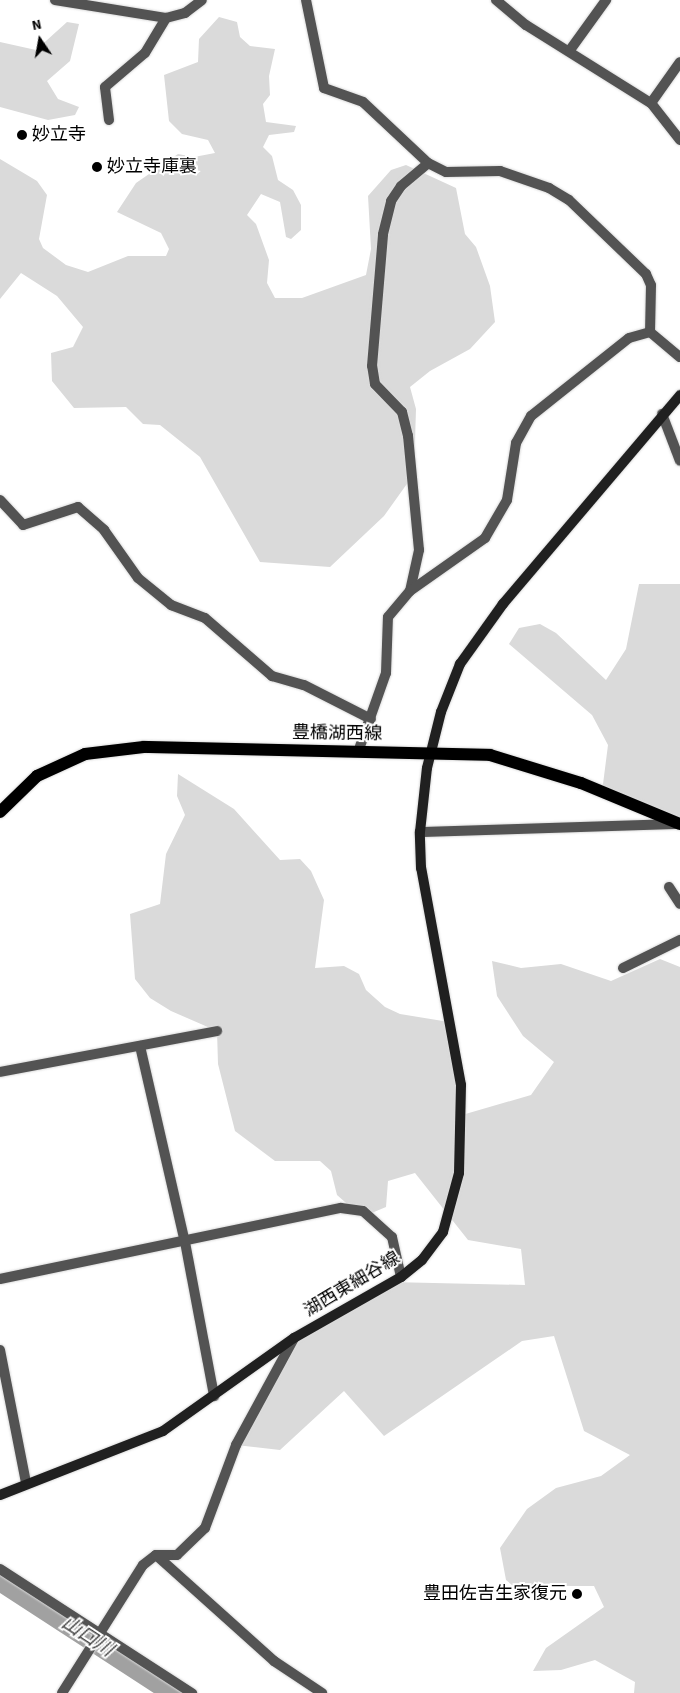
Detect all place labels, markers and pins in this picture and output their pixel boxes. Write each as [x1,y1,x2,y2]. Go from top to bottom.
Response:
place label: 妙立寺 [32,124,86,146]
marker: 妙立寺 [16,129,28,141]
place label: 妙立寺庫裏 [107,156,197,178]
marker: 妙立寺庫裏 [91,161,103,173]
place label: 豊田佐吉生家復元 [423,1583,567,1605]
marker: 豊田佐吉生家復元 [571,1588,583,1600]

